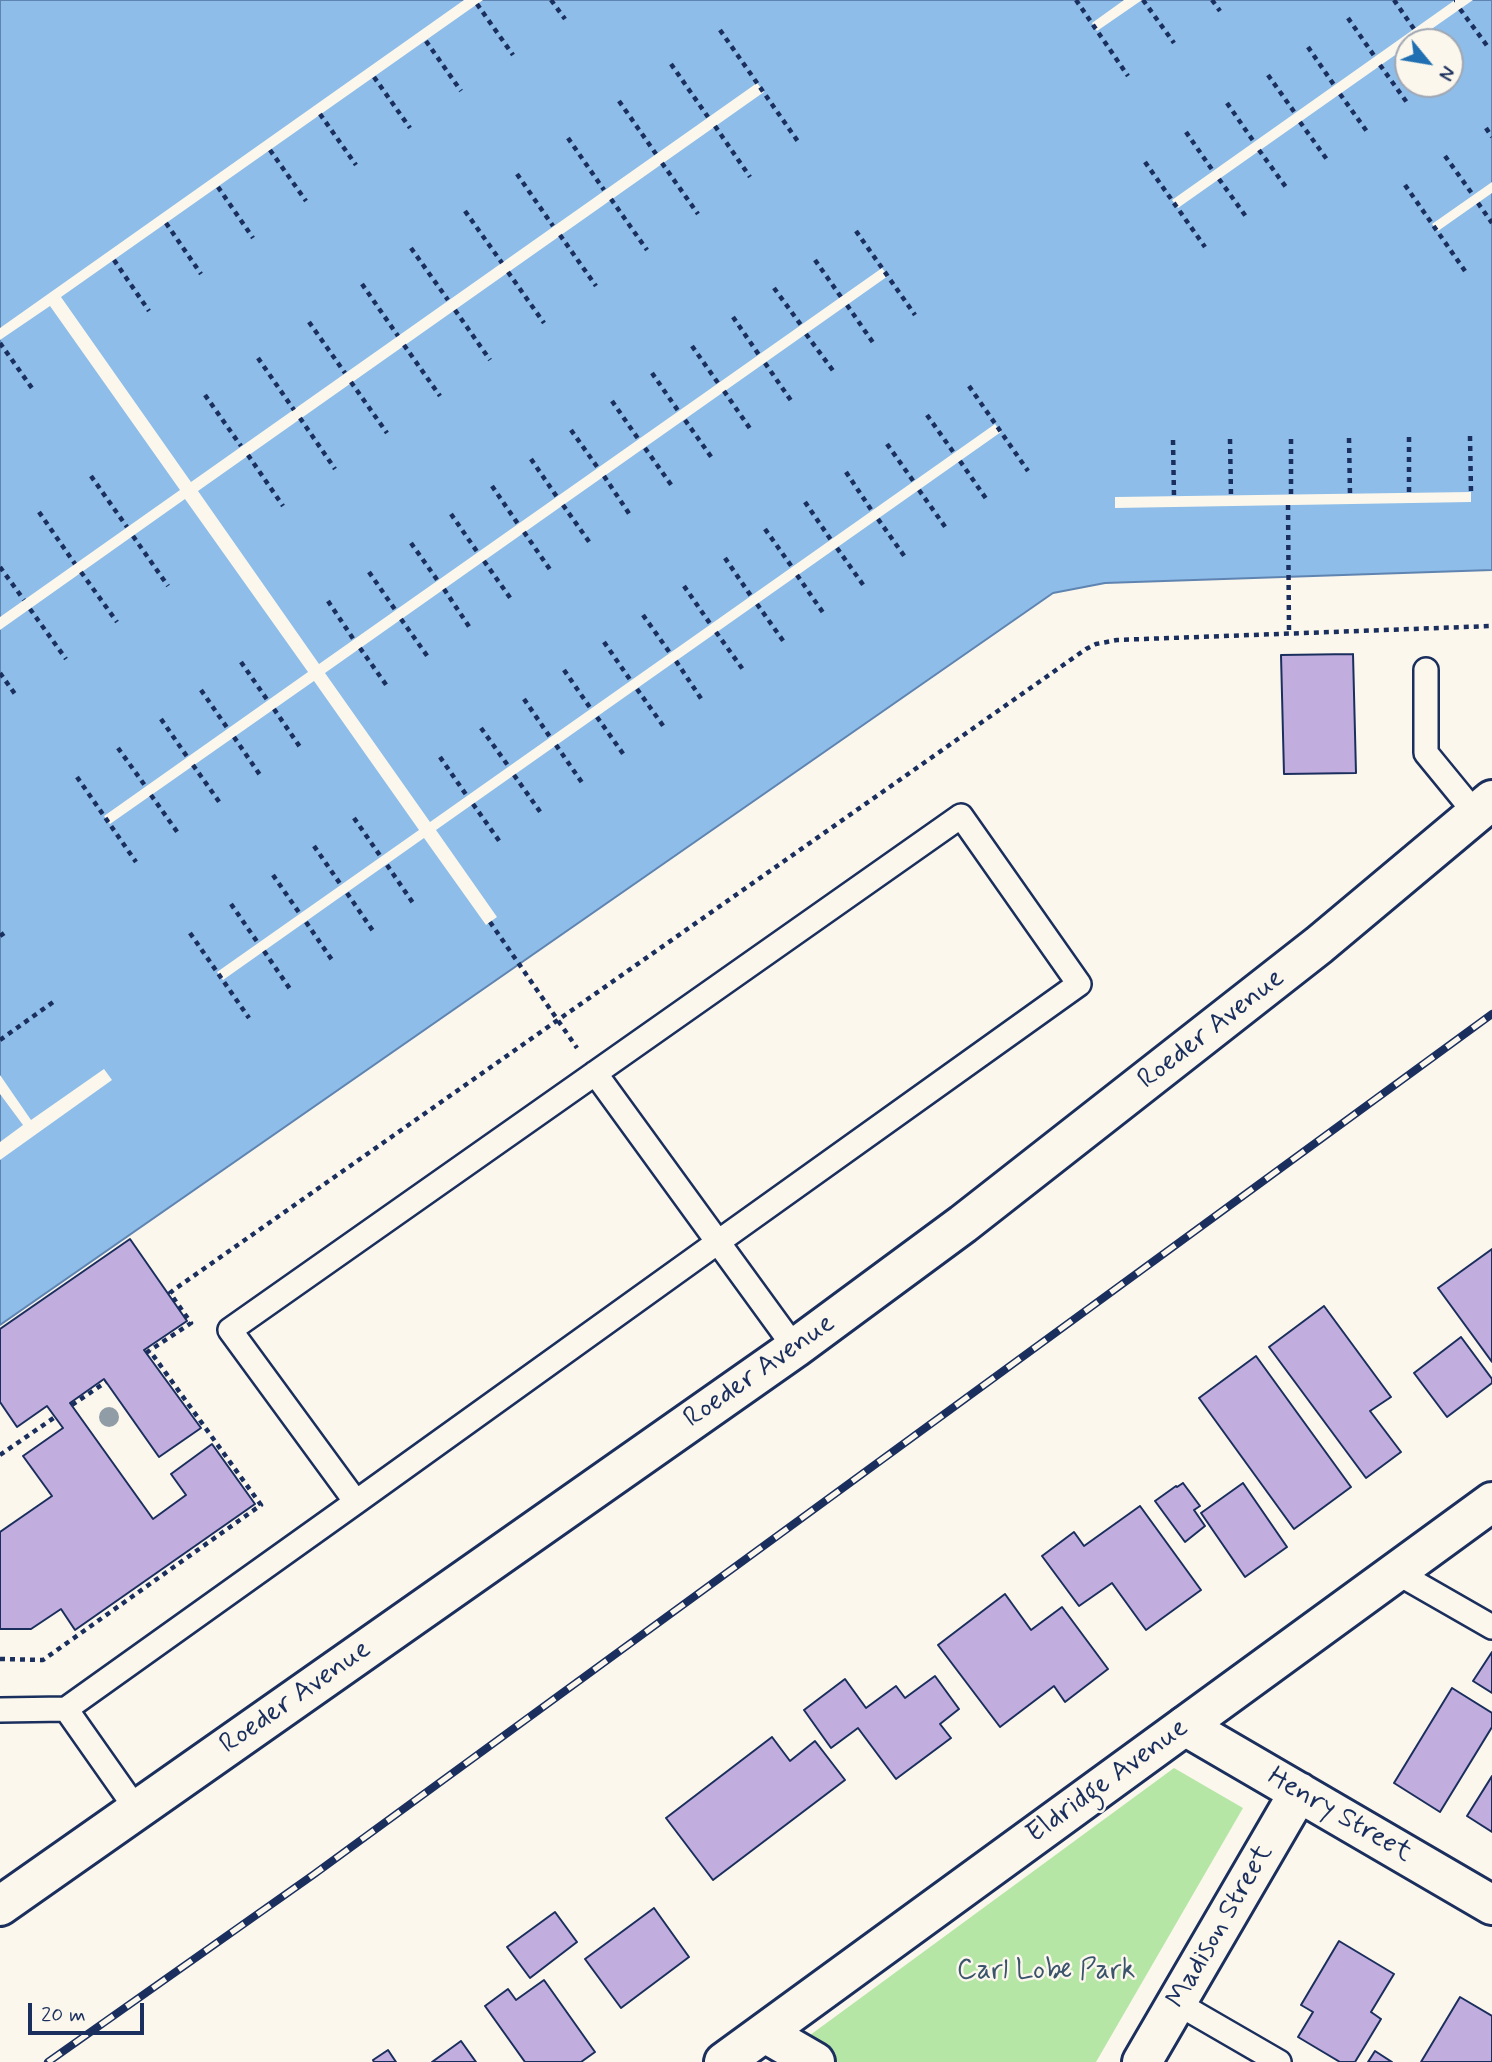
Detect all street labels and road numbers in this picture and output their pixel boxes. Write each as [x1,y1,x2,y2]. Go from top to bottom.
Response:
street label: Roeder Avenue [1132,962,1292,1098]
street label: Roeder Avenue [678,1308,842,1436]
street label: Roeder Avenue [214,1634,378,1762]
street label: Eldridge Avenue [1021,1712,1195,1852]
street label: Henry Street [1261,1761,1417,1871]
street label: Madison Street [1161,1839,1281,2015]

